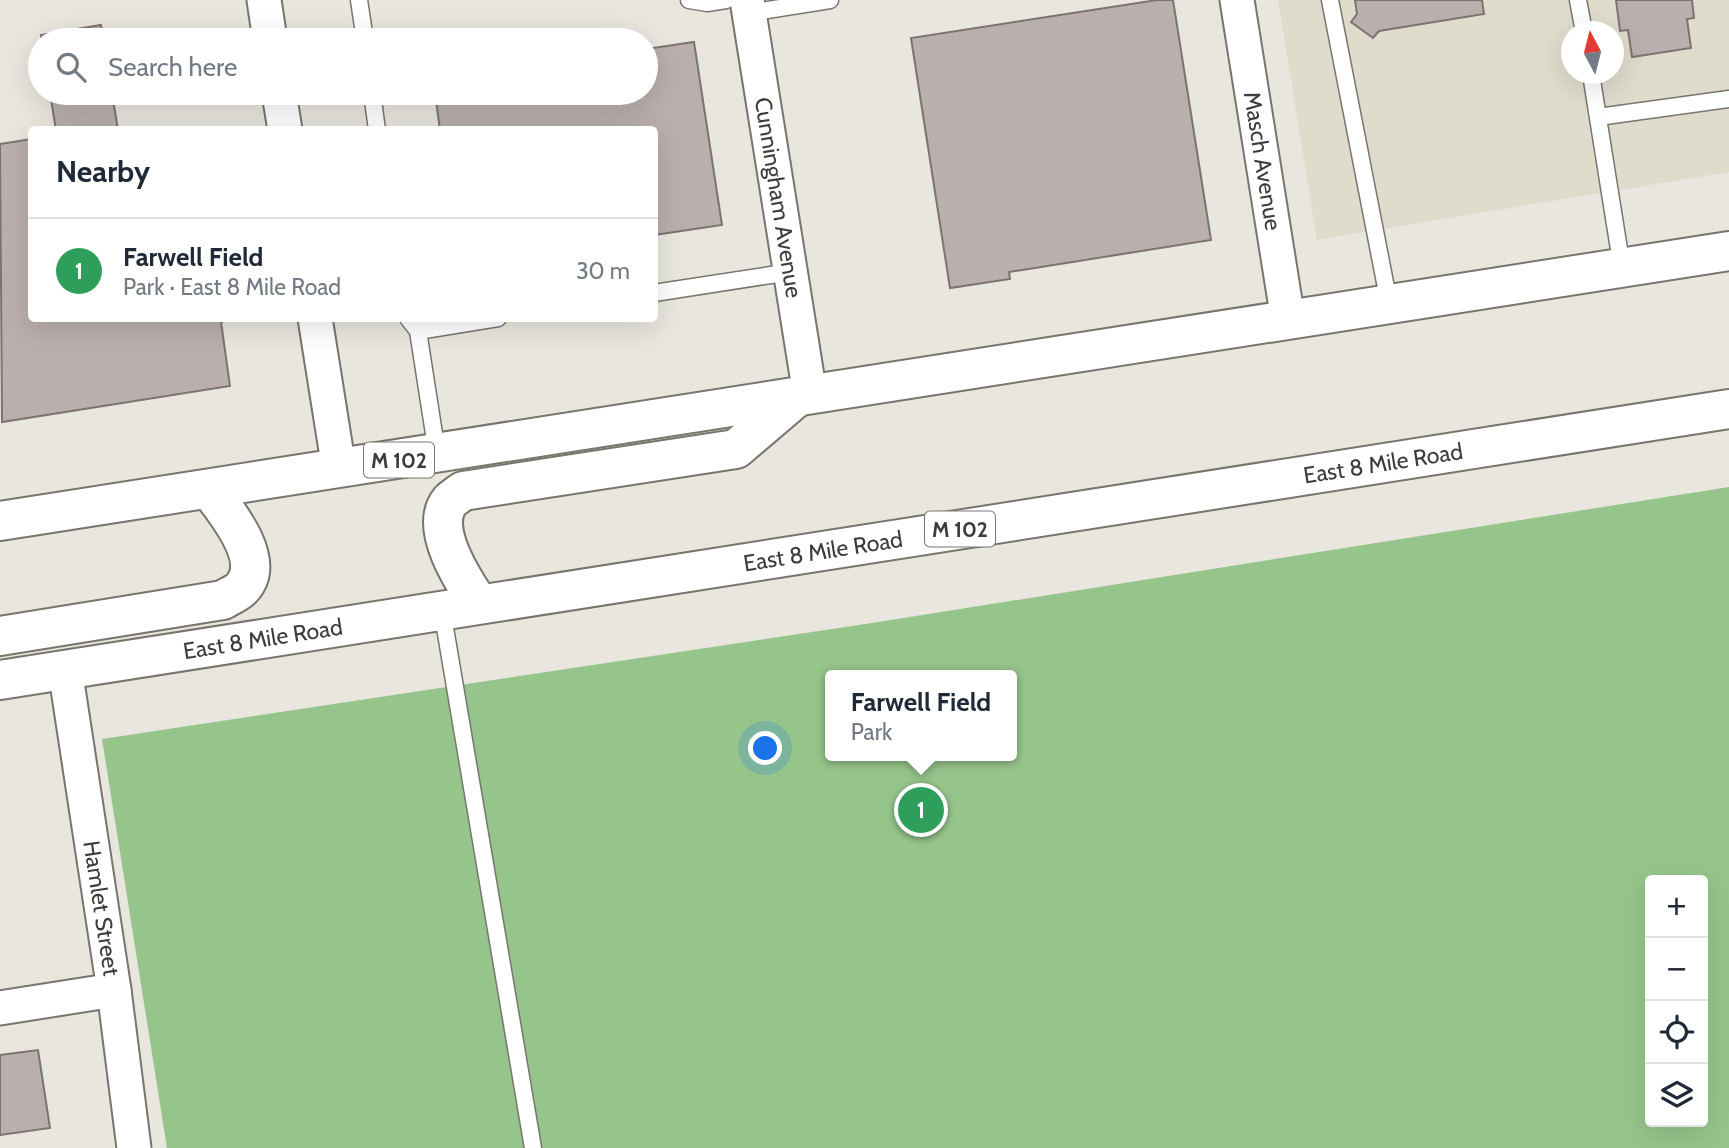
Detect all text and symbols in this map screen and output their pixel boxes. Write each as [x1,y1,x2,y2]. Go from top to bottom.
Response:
north arrow [1561,21,1624,84]
search box [28,28,658,105]
icon: search [52,48,90,86]
text: Search here [108,51,237,83]
street label: Masch Avenue [1238,90,1288,233]
street label: Cunningham Avenue [749,95,808,300]
text: Nearby [56,153,150,190]
text: Farwell Field [123,241,263,273]
text: 1 [75,257,83,285]
text: 30 m [576,257,630,285]
text: Park · East 8 Mile Road [123,273,341,301]
street label: East 8 Mile Road [1301,437,1465,490]
road number: M 102 [364,442,434,477]
road number: M 102 [925,512,995,546]
street label: East 8 Mile Road [741,525,905,577]
street label: East 8 Mile Road [181,613,344,665]
popup [825,670,1017,761]
text: Farwell Field [851,686,991,718]
text: Park [851,718,892,746]
your location [748,731,782,765]
pin: 1 [898,784,944,836]
street label: Hamlet Street [77,839,126,978]
map controls [1645,875,1708,1127]
button: + [1645,875,1708,938]
button: − [1645,938,1708,1001]
button: locate [1645,1001,1708,1064]
button: layers [1645,1064,1708,1127]

